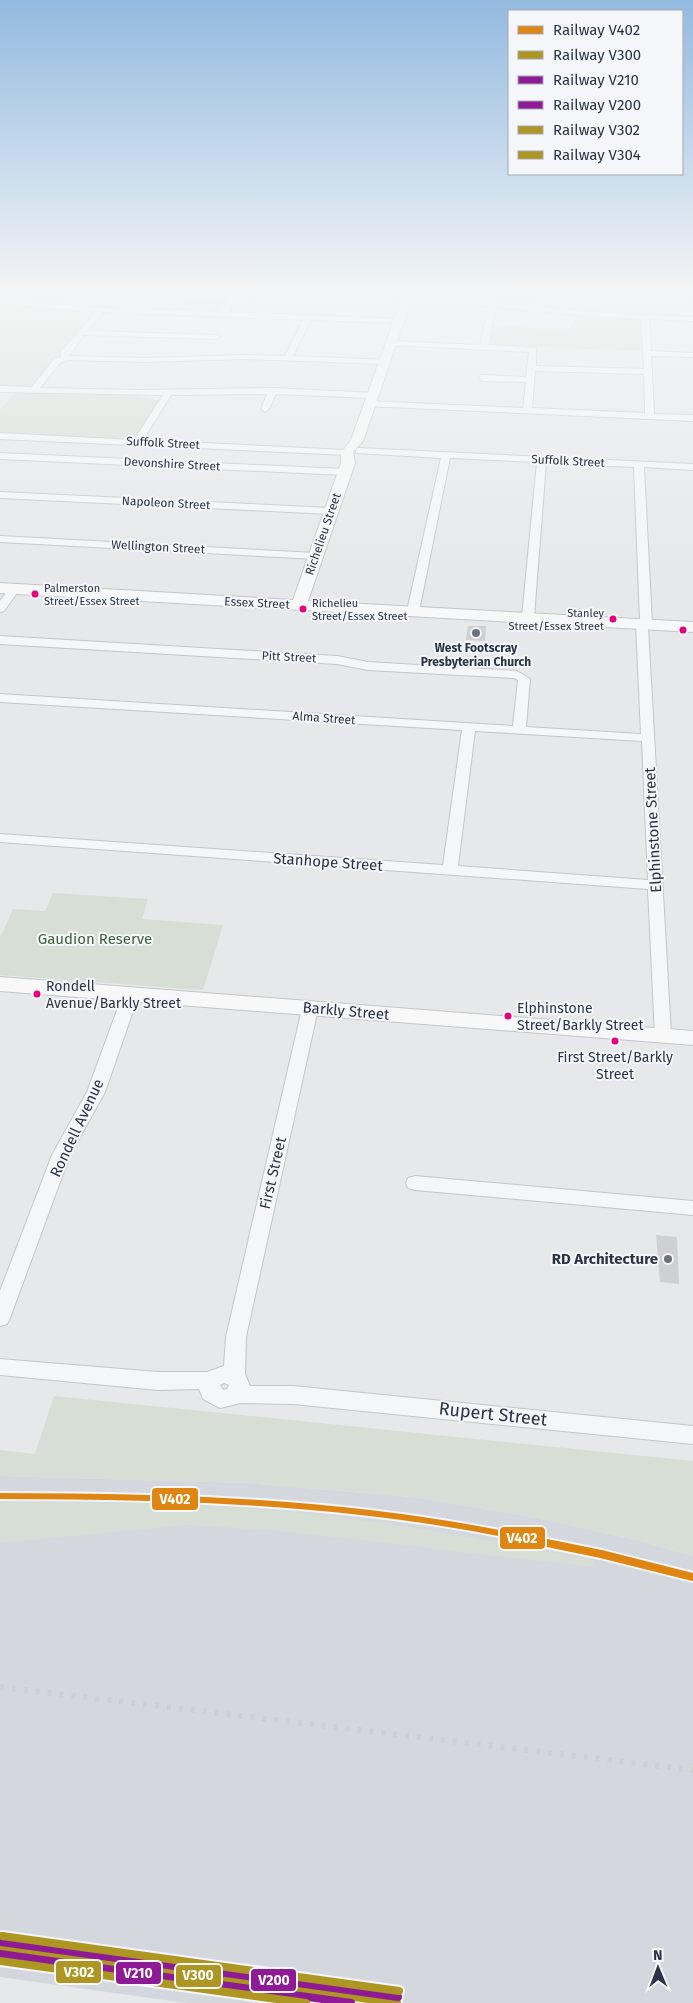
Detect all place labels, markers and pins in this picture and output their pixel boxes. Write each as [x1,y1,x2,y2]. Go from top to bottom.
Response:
place label: Palmerston Street/Essex Street [44,582,140,608]
marker: Palmerston Street/Essex Street [30,589,40,599]
place label: Richelieu Street/Essex Street [312,597,408,623]
marker: Richelieu Street/Essex Street [298,604,308,614]
place label: Stanley Street/Essex Street [508,607,605,633]
marker: Stanley Street/Essex Street [608,614,618,624]
unlabelled marker [678,625,688,635]
marker: West Footscray Presbyterian Church [470,627,482,639]
place label: West Footscray Presbyterian Church [421,641,531,669]
place label: Rondell Avenue/Barkly Street [46,978,182,1012]
marker: Rondell Avenue/Barkly Street [32,989,42,999]
place label: Elphinstone Street/Barkly Street [517,1000,644,1034]
marker: Elphinstone Street/Barkly Street [503,1011,513,1021]
marker: First Street/Barkly Street [610,1036,620,1046]
place label: First Street/Barkly Street [557,1049,673,1083]
place label: RD Architecture [552,1250,658,1268]
marker: RD Architecture [662,1253,674,1265]

